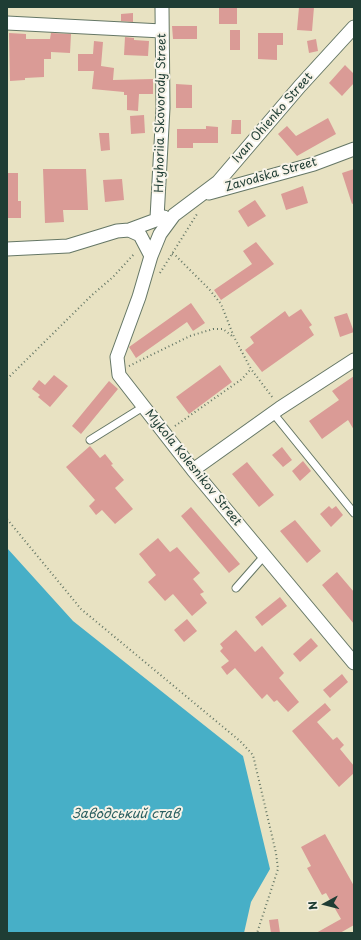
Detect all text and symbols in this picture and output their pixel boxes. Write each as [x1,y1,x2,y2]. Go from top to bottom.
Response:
street label: Hryhoriia Skovorody Street [152,33,170,193]
street label: Ivan Ohienko Street [230,70,316,166]
street label: Zavodska Street [223,155,319,195]
street label: Mykola Kolesnikov Street [142,407,244,529]
water label: Заводський став [72,806,180,822]
north arrow [305,884,345,924]
text: N [304,900,322,911]

